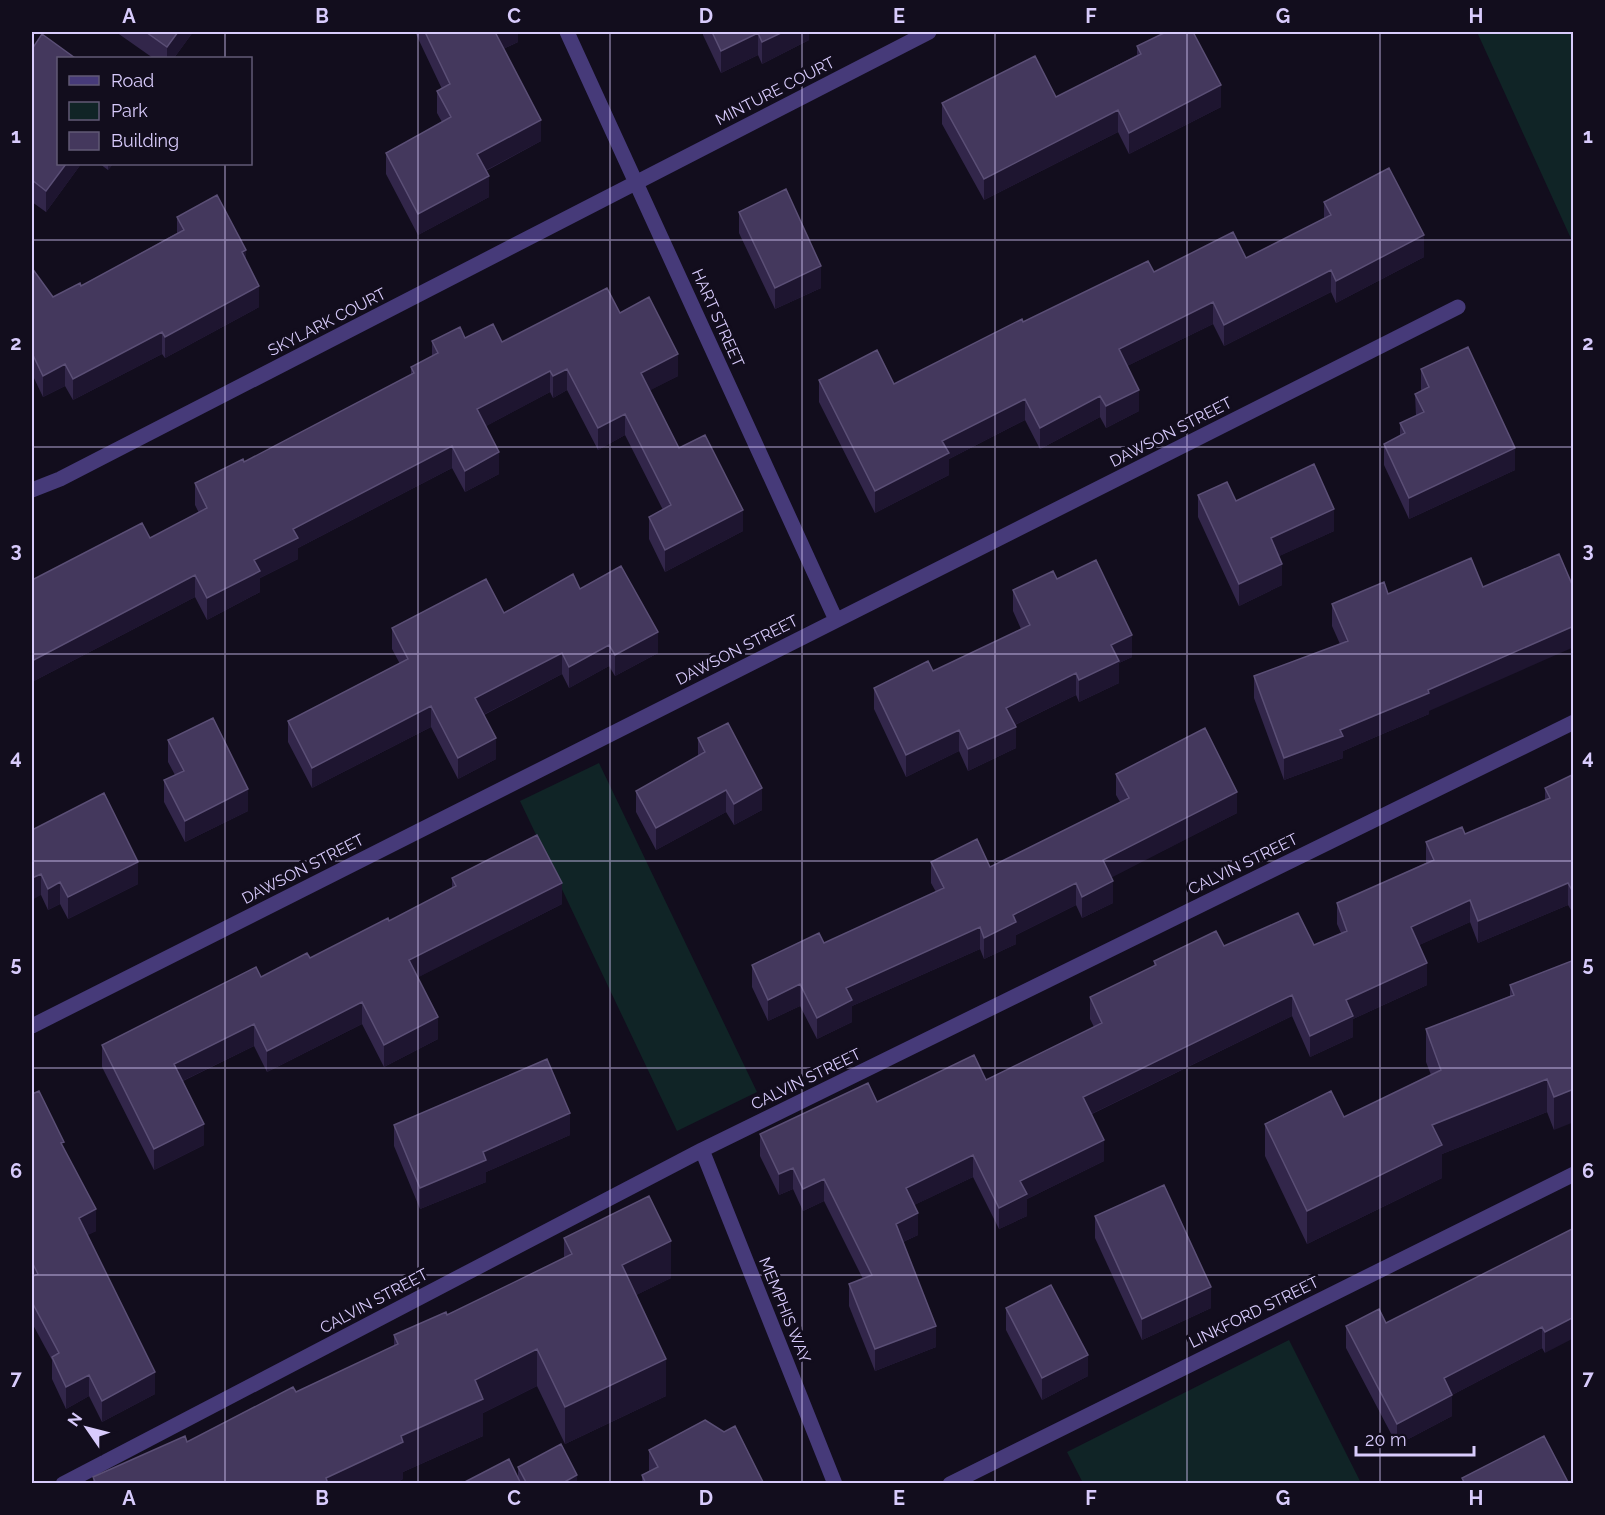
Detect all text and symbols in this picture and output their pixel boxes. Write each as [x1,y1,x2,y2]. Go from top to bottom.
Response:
text: A [122,4,136,28]
text: B [315,4,329,28]
text: C [507,4,521,28]
text: D [699,4,713,28]
text: E [893,4,905,28]
text: F [1085,4,1097,28]
text: G [1276,4,1290,28]
text: H [1469,4,1483,28]
street label: MINTURE COURT [712,53,838,129]
legend [57,57,252,165]
text: Road [111,70,154,91]
text: Park [111,100,148,121]
text: 1 [11,124,21,148]
text: 1 [1583,124,1593,148]
text: Building [111,130,179,151]
street label: HART STREET [688,266,748,370]
street label: SKYLARK COURT [265,284,390,360]
text: 2 [10,331,22,355]
text: 2 [1582,331,1594,355]
street label: DAWSON STREET [1107,393,1236,471]
text: 3 [10,538,22,562]
text: 3 [1582,538,1594,562]
street label: DAWSON STREET [673,611,802,689]
text: 4 [10,745,22,769]
text: 4 [1582,745,1594,769]
street label: CALVIN STREET [1185,829,1301,899]
street label: DAWSON STREET [239,830,368,908]
text: 5 [10,952,22,976]
text: 5 [1582,952,1594,976]
street label: CALVIN STREET [748,1044,864,1114]
text: 6 [10,1159,22,1183]
text: 6 [1582,1159,1594,1183]
street label: MEMPHIS WAY [755,1254,815,1366]
street label: CALVIN STREET [317,1264,432,1337]
street label: LINKFORD STREET [1186,1272,1322,1352]
text: 7 [10,1366,22,1390]
text: 7 [1582,1366,1594,1390]
north arrow [57,1398,117,1458]
text: N [64,1409,86,1430]
scale bar [1356,1419,1474,1457]
text: 20 m [1365,1429,1407,1450]
text: A [122,1486,136,1510]
text: B [315,1486,329,1510]
text: C [507,1486,521,1510]
text: D [699,1486,713,1510]
text: E [893,1486,905,1510]
text: F [1085,1486,1097,1510]
text: G [1276,1486,1290,1510]
text: H [1469,1486,1483,1510]

